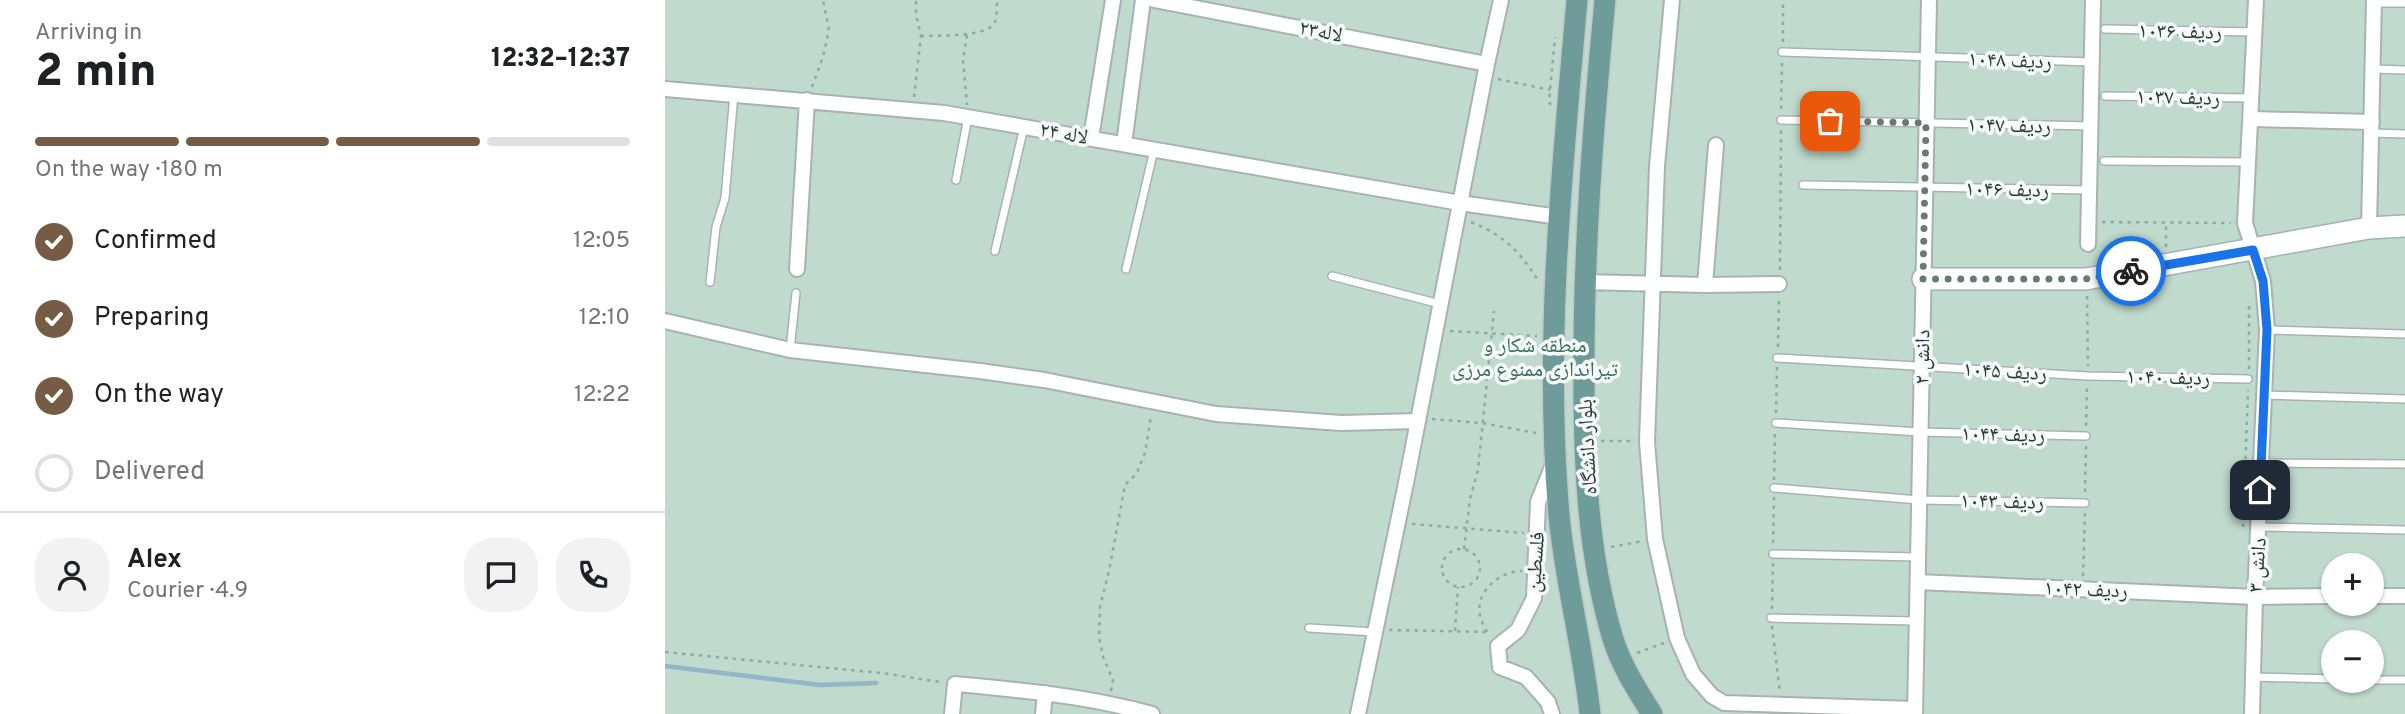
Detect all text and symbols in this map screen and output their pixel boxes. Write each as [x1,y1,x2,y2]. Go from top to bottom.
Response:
street label: لاله۲۳ [1297,15,1345,50]
street label: ردیف ۱۰۳۶ [2138,18,2222,47]
text: Arriving in [35,19,142,48]
text: 12:32–12:37 [491,43,630,76]
text: 2 min [35,44,157,103]
street label: ردیف ۱۰۴۸ [1968,47,2052,76]
street label: ردیف ۱۰۳۷ [2136,84,2220,113]
pin [1800,91,1860,151]
icon: bag [1811,102,1849,140]
street label: ردیف ۱۰۴۷ [1967,112,2051,141]
street label: لاله ۲۴ [1037,117,1090,152]
text: On the way · 180 m [35,156,223,185]
street label: ردیف ۱۰۴۶ [1965,176,2049,205]
icon: check [35,223,73,261]
text: Confirmed [94,225,217,258]
text: 12:05 [573,227,630,256]
courier [2096,236,2166,306]
icon: bike [2112,252,2150,290]
icon: check [35,300,73,338]
text: Preparing [94,302,209,335]
text: 12:10 [579,304,630,333]
street label: دانش ۲ [1910,329,1937,385]
park label: منطقه شکار و تیراندازی ممنوع مرزی [1452,333,1618,384]
street label: ردیف ۱۰۴۵ [1962,357,2047,388]
street label: ردیف ۱۰۴۰ [2126,364,2210,393]
icon: check [35,377,73,415]
text: On the way [94,379,224,412]
text: 12:22 [574,381,630,410]
street label: بلوار دانشگاه [1573,398,1604,495]
street label: ردیف ۱۰۴۴ [1961,421,2045,450]
text: Delivered [94,456,205,489]
pin [2230,460,2290,520]
icon: home [2241,471,2279,509]
street label: ردیف ۱۰۴۳ [1960,488,2044,517]
street label: فلسطین [1521,531,1552,593]
street label: دانش ۳ [2243,537,2274,594]
button: person [35,538,109,612]
button: chat [464,538,538,612]
button: phone [556,538,630,612]
text: Alex [127,544,182,577]
map controls [2321,553,2384,693]
button: + [2321,553,2384,616]
street label: ردیف ۱۰۴۲ [2044,576,2128,605]
text: Courier · 4.9 [127,577,248,606]
button: − [2321,630,2384,693]

